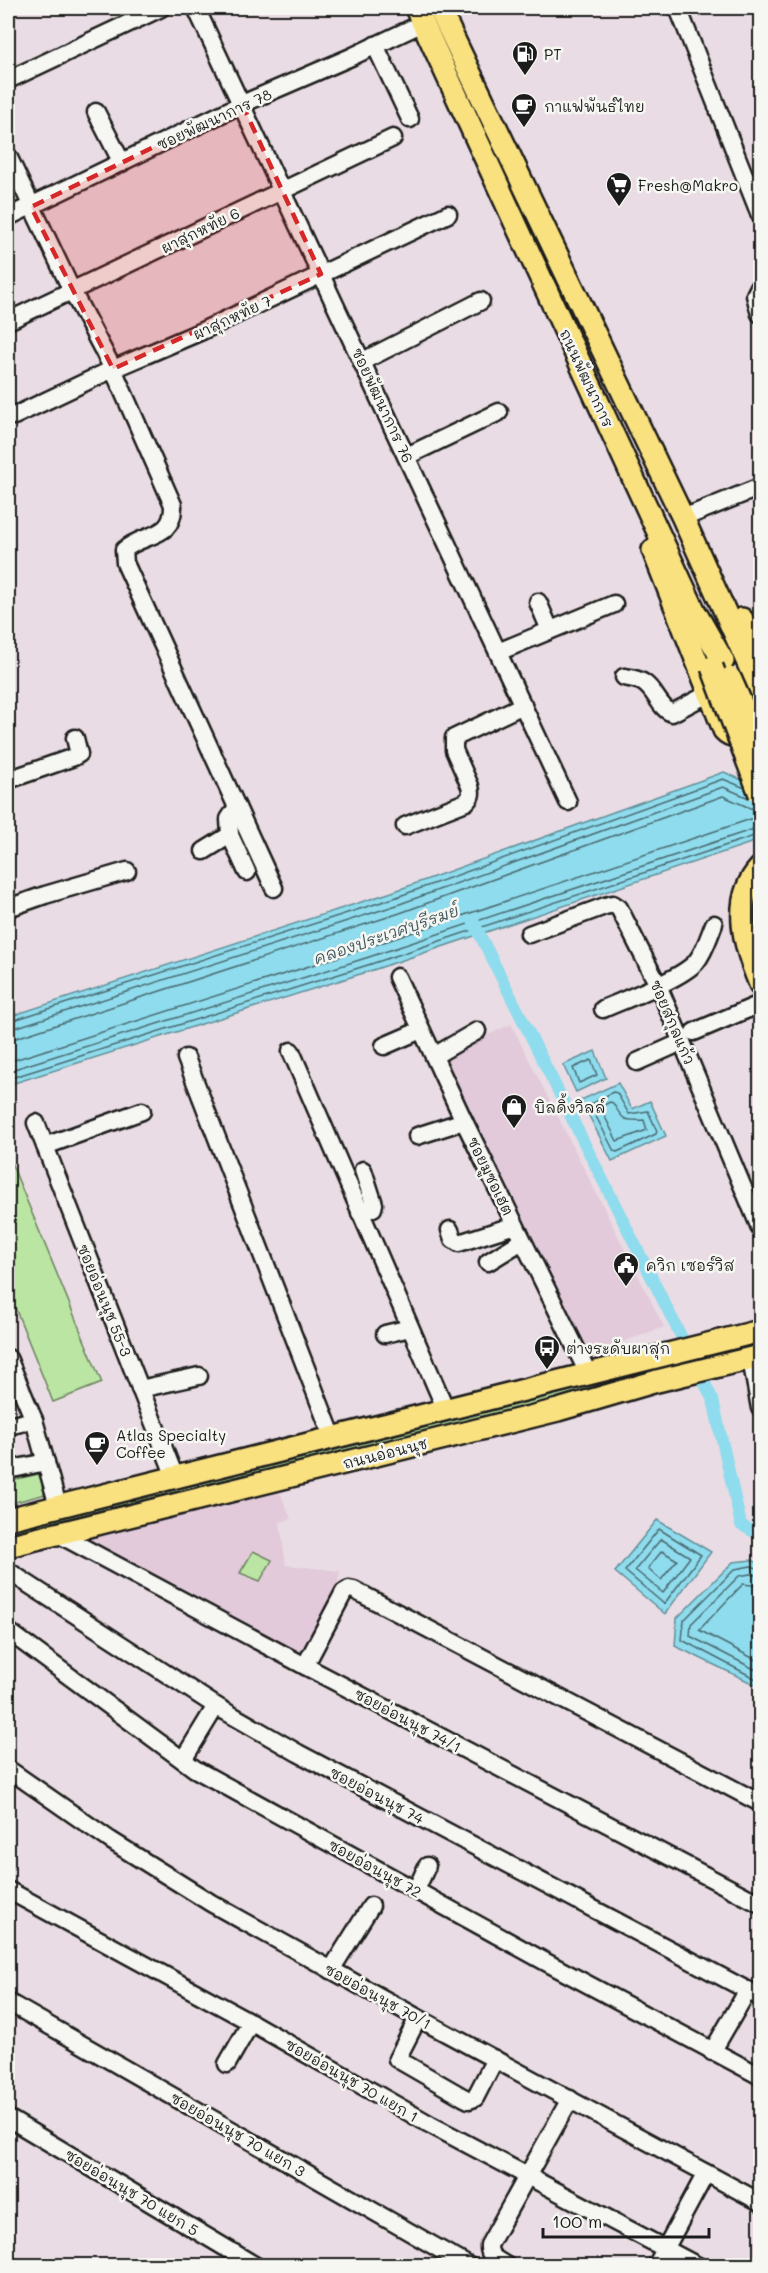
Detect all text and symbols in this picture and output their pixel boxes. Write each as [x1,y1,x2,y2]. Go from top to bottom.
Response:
fuel station icon: PT [510,39,540,77]
place label: PT [544,44,562,64]
street label: ซอยพัฒนาการ 78 [153,83,275,154]
cafe icon: กาแฟพันธ์ไทย [509,91,539,129]
place label: กาแฟพันธ์ไทย [544,96,645,116]
supermarket icon: Fresh@Makro [604,170,634,208]
place label: Fresh@Makro [638,175,738,195]
street label: ผาสุกหทัย 6 [157,202,243,259]
street label: ผาสุกหทัย 7 [189,290,275,346]
street label: ถนนพัฒนาการ [555,325,619,431]
street label: ซอยพัฒนาการ 76 [348,344,419,466]
water label: คลองประเวศบุรีรมย์ [311,898,464,971]
street label: ซอยสกุลแก้ว [644,976,700,1068]
shop icon: บิลดิ้งวิลล์ [499,1092,529,1130]
place label: บิลดิ้งวิลล์ [534,1093,605,1117]
street label: ซอยมูซอเฮต [462,1133,519,1220]
street label: ซอยอ่อนนุช 55-3 [72,1241,137,1360]
public building icon: ควิก เซอร์วิส [611,1250,641,1288]
place label: ควิก เซอร์วิส [646,1255,734,1275]
bus stop icon: ต่างระดับผาสุก [532,1333,562,1371]
place label: ต่างระดับผาสุก [566,1338,670,1360]
place label: Atlas Specialty Coffee [116,1425,226,1462]
cafe icon: Atlas Specialty Coffee [82,1429,112,1467]
street label: ถนนอ่อนนุช [341,1433,430,1475]
street label: ซอยอ่อนนุช 74/1 [350,1683,465,1758]
street label: ซอยอ่อนนุช 74 [326,1762,428,1830]
street label: ซอยอ่อนนุช 72 [324,1834,425,1904]
street label: ซอยอ่อนนุช 70/1 [320,1958,435,2035]
street label: ซอยอ่อนนุช 70 แยก 1 [281,2034,422,2128]
street label: ซอยอ่อนนุช 70 แยก 3 [166,2087,309,2183]
street label: ซอยอ่อนนุช 70 แยก 5 [60,2144,203,2242]
scale bar [543,2201,710,2239]
text: 100 m [552,2209,602,2233]

